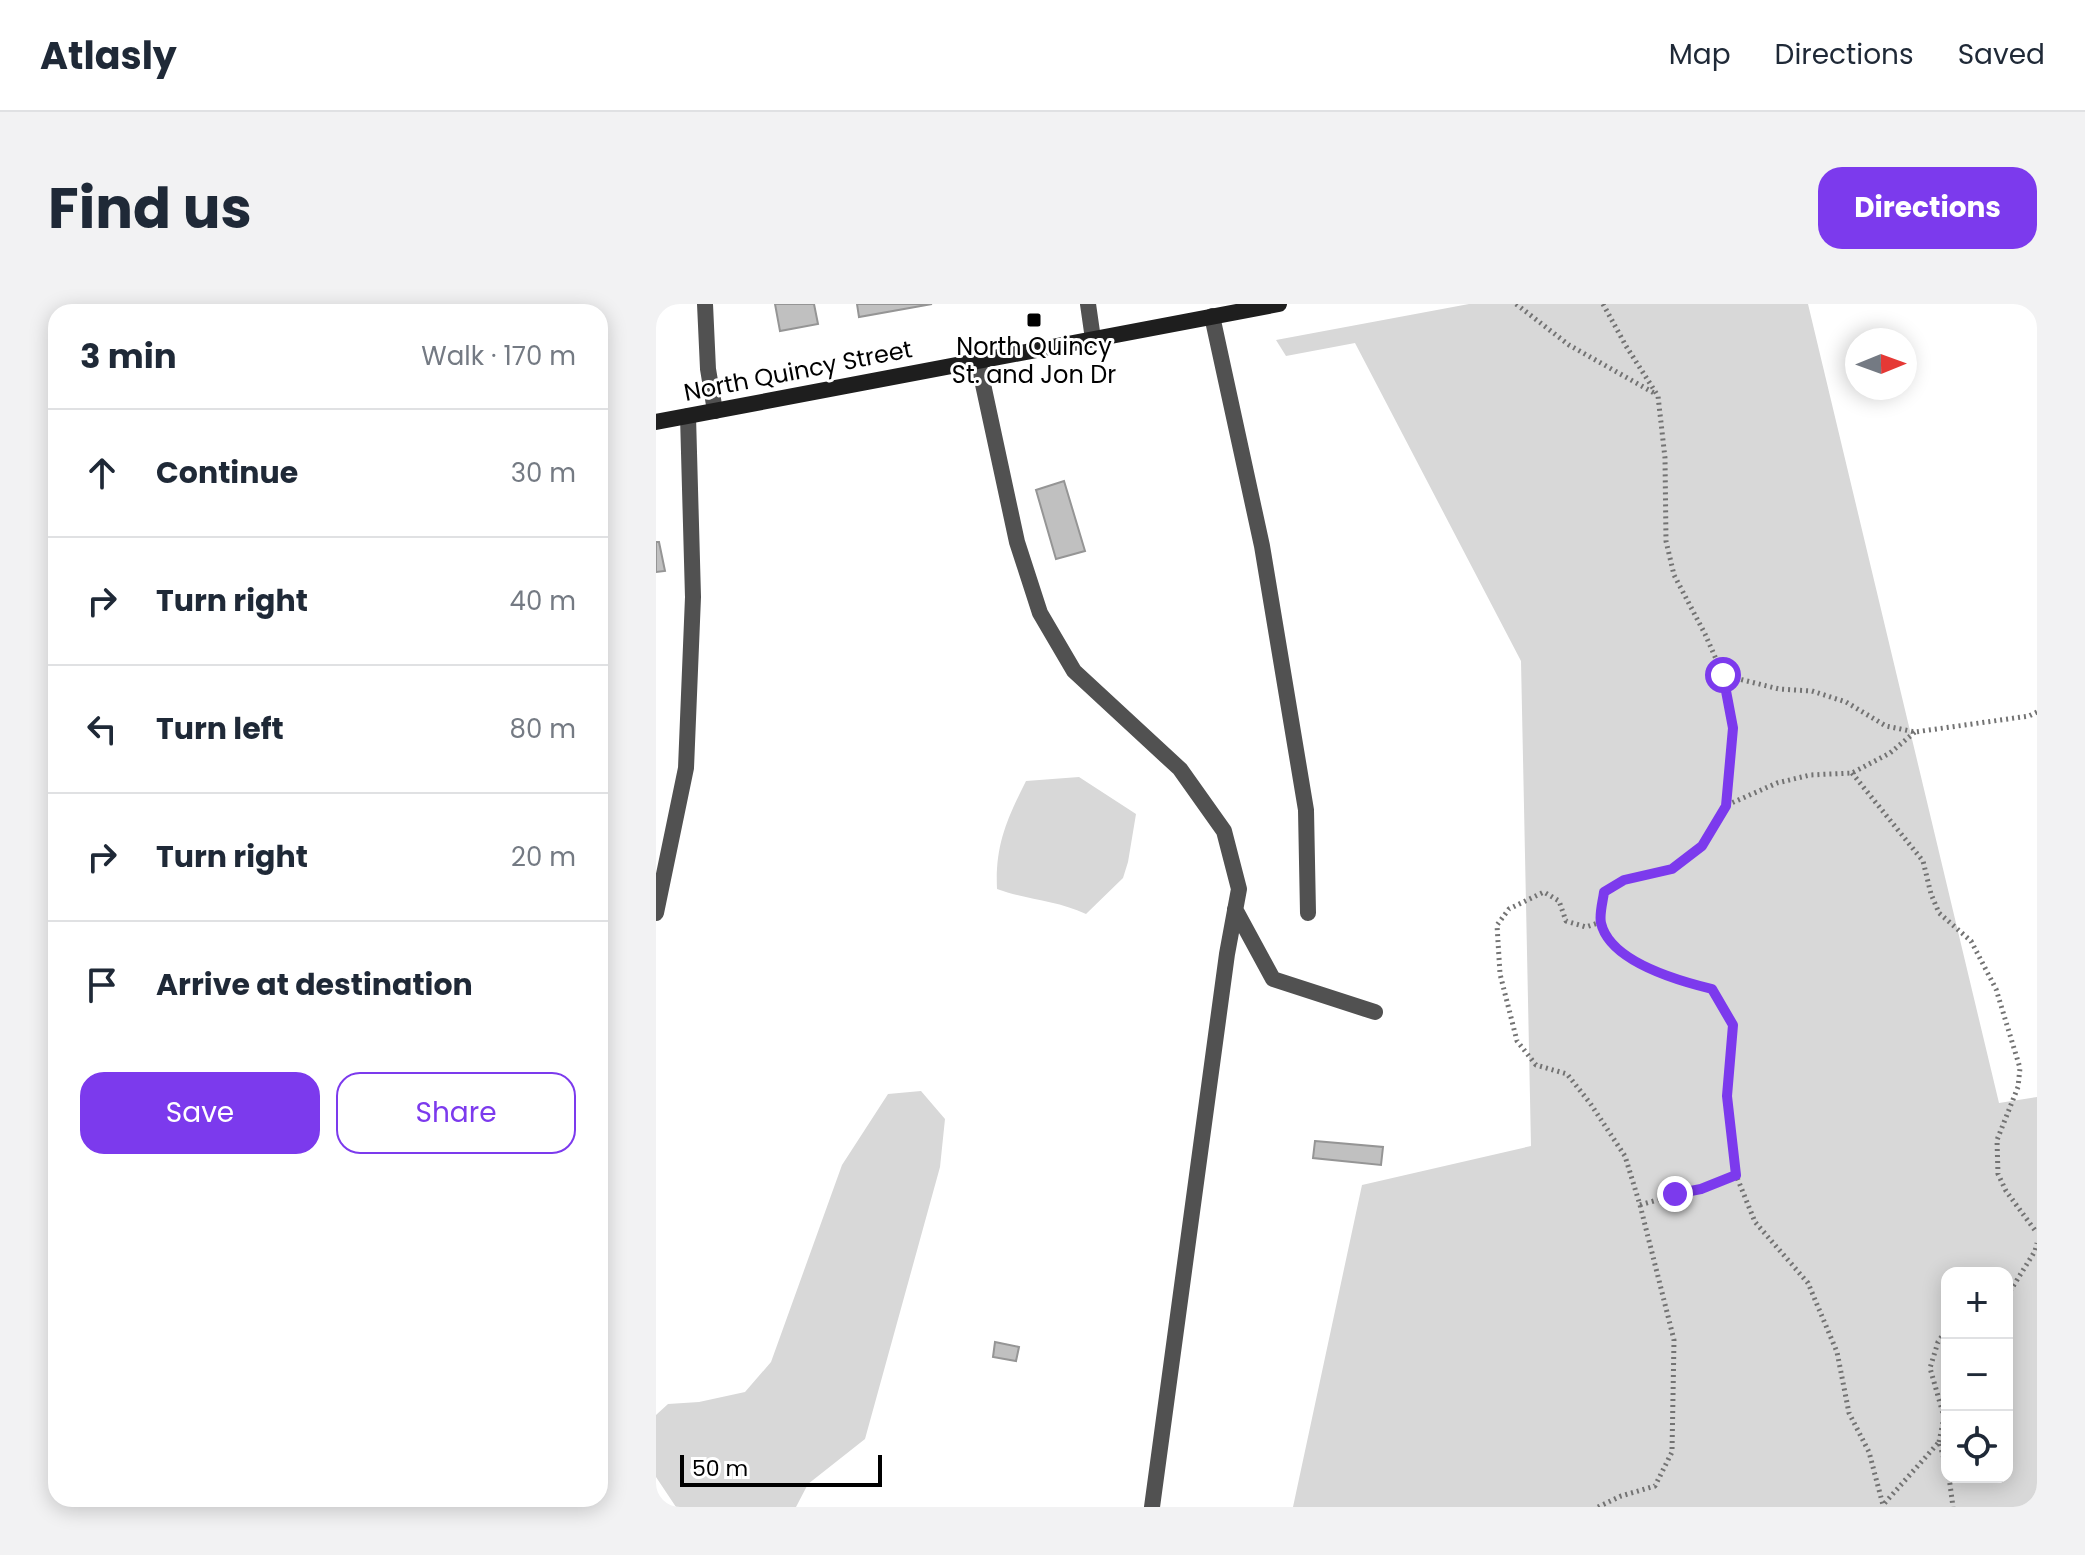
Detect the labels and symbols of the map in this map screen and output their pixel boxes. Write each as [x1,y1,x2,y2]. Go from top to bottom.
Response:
marker: North Quincy St. and Jon Dr [1025,311,1043,329]
north arrow [1845,328,1917,400]
place label: North Quincy St. and Jon Dr [952,330,1116,391]
street label: North Quincy Street [681,332,915,409]
route start [1705,657,1741,693]
route end [1657,1176,1693,1212]
scale bar [680,1451,882,1487]

